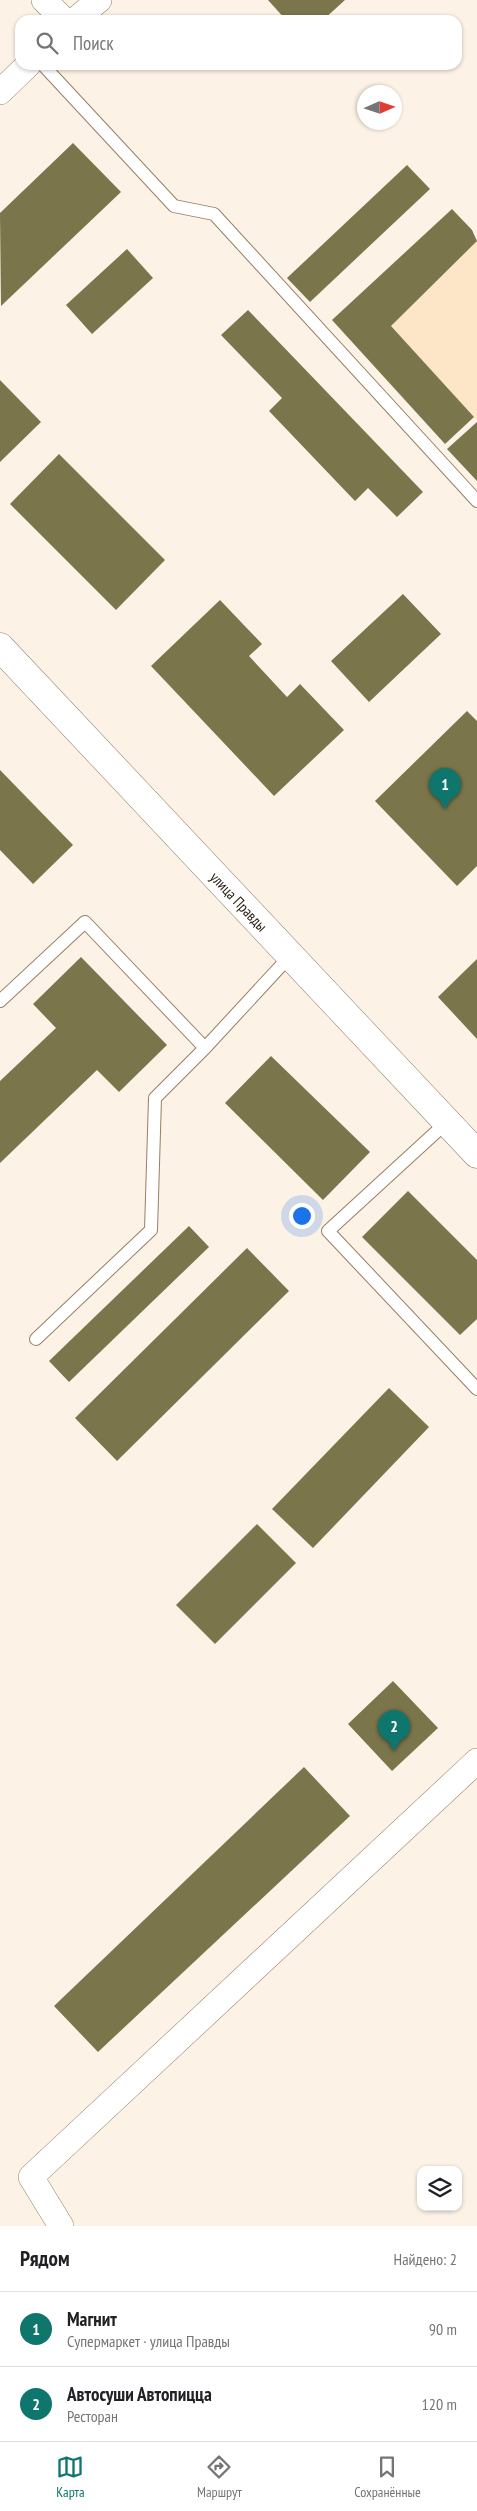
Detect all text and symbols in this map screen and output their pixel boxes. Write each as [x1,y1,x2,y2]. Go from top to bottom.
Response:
search box [15,15,462,70]
icon: search [33,29,61,57]
text: Поиск [73,31,114,55]
north arrow [357,85,402,130]
pin: 1 [429,768,461,809]
street label: улица Правды [206,867,272,935]
your location [289,1203,315,1229]
pin: 2 [378,1710,410,1751]
map controls [417,2166,462,2211]
button: layers [417,2166,462,2211]
text: Рядом [20,2245,70,2272]
text: Найдено: 2 [394,2249,457,2269]
text: Магнит [67,2307,117,2331]
text: 1 [32,2319,40,2339]
text: 90 m [429,2319,457,2339]
text: Супермаркет · улица Правды [67,2331,230,2351]
text: Автосуши Автопицца [67,2382,212,2406]
text: 2 [32,2394,40,2414]
text: 120 m [422,2394,457,2414]
text: Ресторан [67,2406,118,2426]
tab: Карта [56,2453,85,2501]
tab: Маршрут [197,2453,242,2501]
tab: Сохранённые [354,2453,421,2501]

